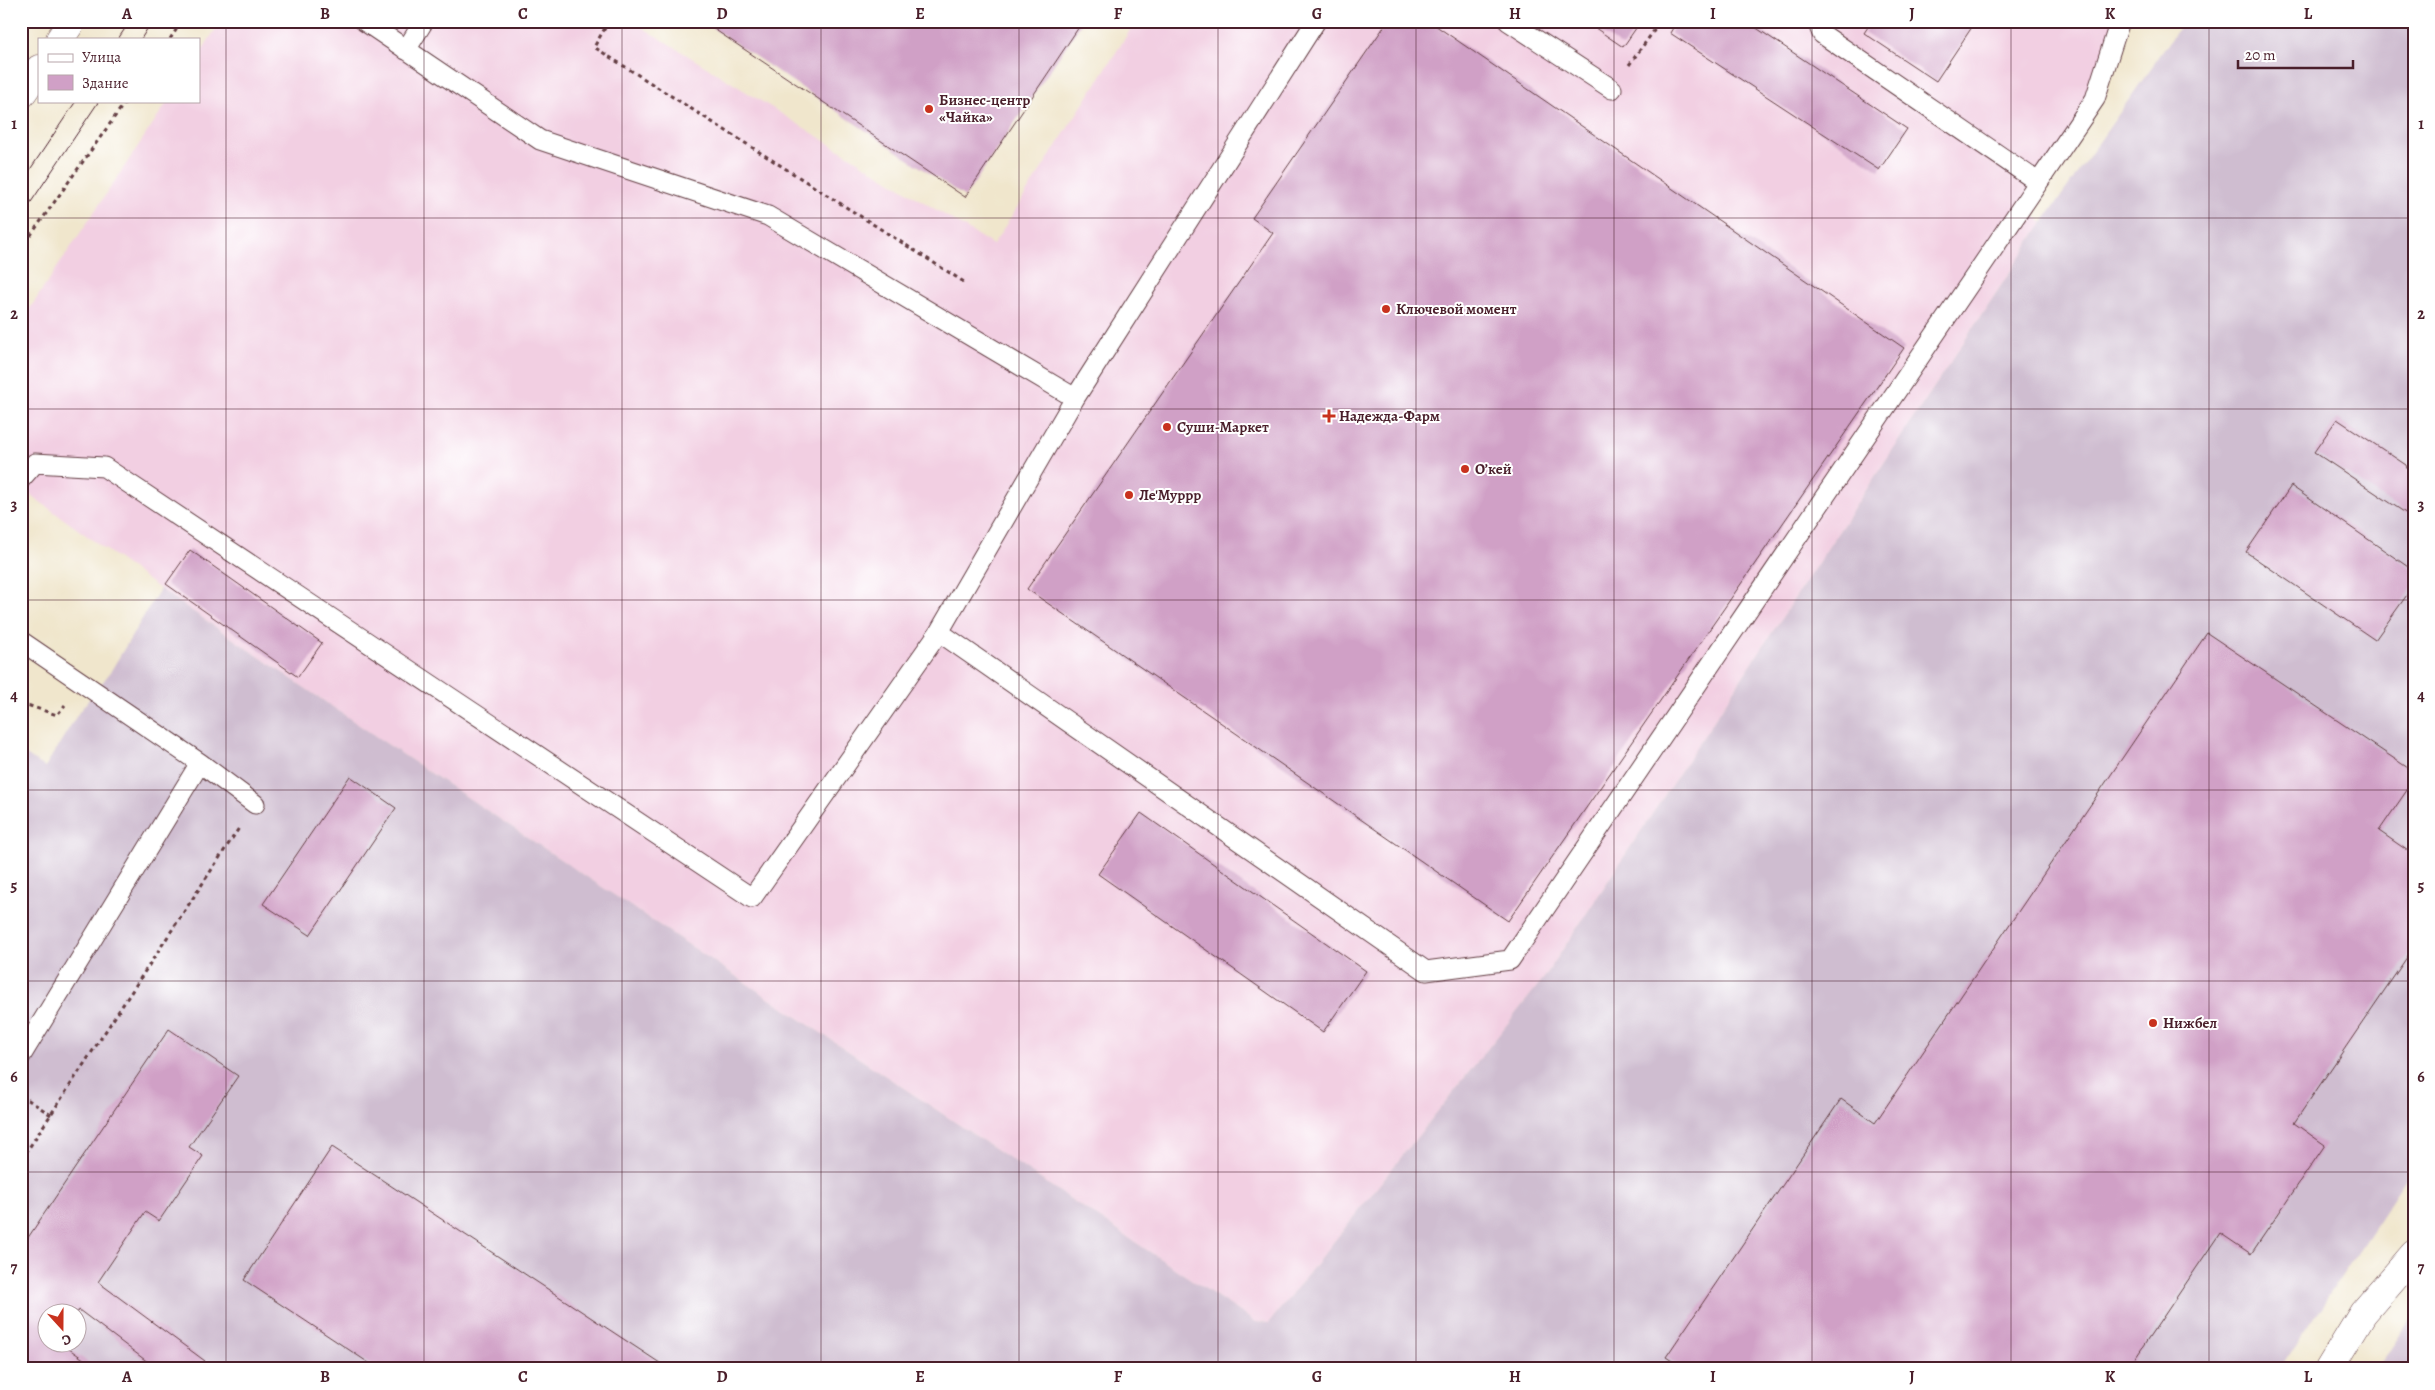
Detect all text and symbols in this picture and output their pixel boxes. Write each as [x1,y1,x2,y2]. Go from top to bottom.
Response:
text: A [121,3,133,25]
text: B [320,3,330,25]
text: C [518,3,528,25]
text: D [716,3,728,25]
text: E [915,3,925,25]
text: F [1114,3,1123,25]
text: G [1312,3,1322,25]
text: H [1509,3,1521,25]
text: I [1710,3,1716,25]
text: J [1909,3,1915,25]
text: K [2105,3,2116,25]
text: L [2304,3,2313,25]
legend [38,38,200,102]
scale bar [2238,38,2352,70]
text: 20 m [2245,45,2276,65]
text: Улица [82,47,121,67]
text: Здание [82,73,129,93]
place label: Бизнес-центр «Чайка» [939,90,1030,127]
marker: Бизнес-центр «Чайка» [923,103,935,115]
text: 1 [11,113,17,135]
text: 1 [2418,113,2424,135]
place label: Ключевой момент [1396,299,1517,319]
text: 2 [10,303,18,325]
marker: Ключевой момент [1380,303,1392,315]
text: 2 [2417,303,2425,325]
place label: Надежда-Фарм [1339,406,1440,426]
marker: Надежда-Фарм [1323,410,1335,422]
place label: Суши-Маркет [1177,417,1269,437]
marker: Суши-Маркет [1161,421,1173,433]
place label: О’кей [1475,459,1512,479]
marker: О’кей [1459,463,1471,475]
place label: Ле'Муррр [1139,485,1201,505]
marker: Ле'Муррр [1123,489,1135,501]
text: 3 [11,494,18,516]
text: 3 [2418,494,2425,516]
text: 4 [10,685,18,707]
text: 4 [2417,685,2425,707]
text: 5 [11,875,18,897]
text: 5 [2418,875,2425,897]
place label: Нижбел [2163,1013,2217,1033]
marker: Нижбел [2147,1017,2159,1029]
text: 6 [10,1066,18,1088]
text: 6 [2417,1066,2425,1088]
text: 7 [11,1257,18,1279]
text: 7 [2418,1257,2425,1279]
north arrow [38,1302,88,1352]
text: С [59,1329,74,1350]
text: A [121,1366,133,1388]
text: B [320,1366,330,1388]
text: C [518,1366,528,1388]
text: D [716,1366,728,1388]
text: E [915,1366,925,1388]
text: F [1114,1366,1123,1388]
text: G [1312,1366,1322,1388]
text: H [1509,1366,1521,1388]
text: I [1710,1366,1716,1388]
text: J [1909,1366,1915,1388]
text: K [2105,1366,2116,1388]
text: L [2304,1366,2313,1388]

